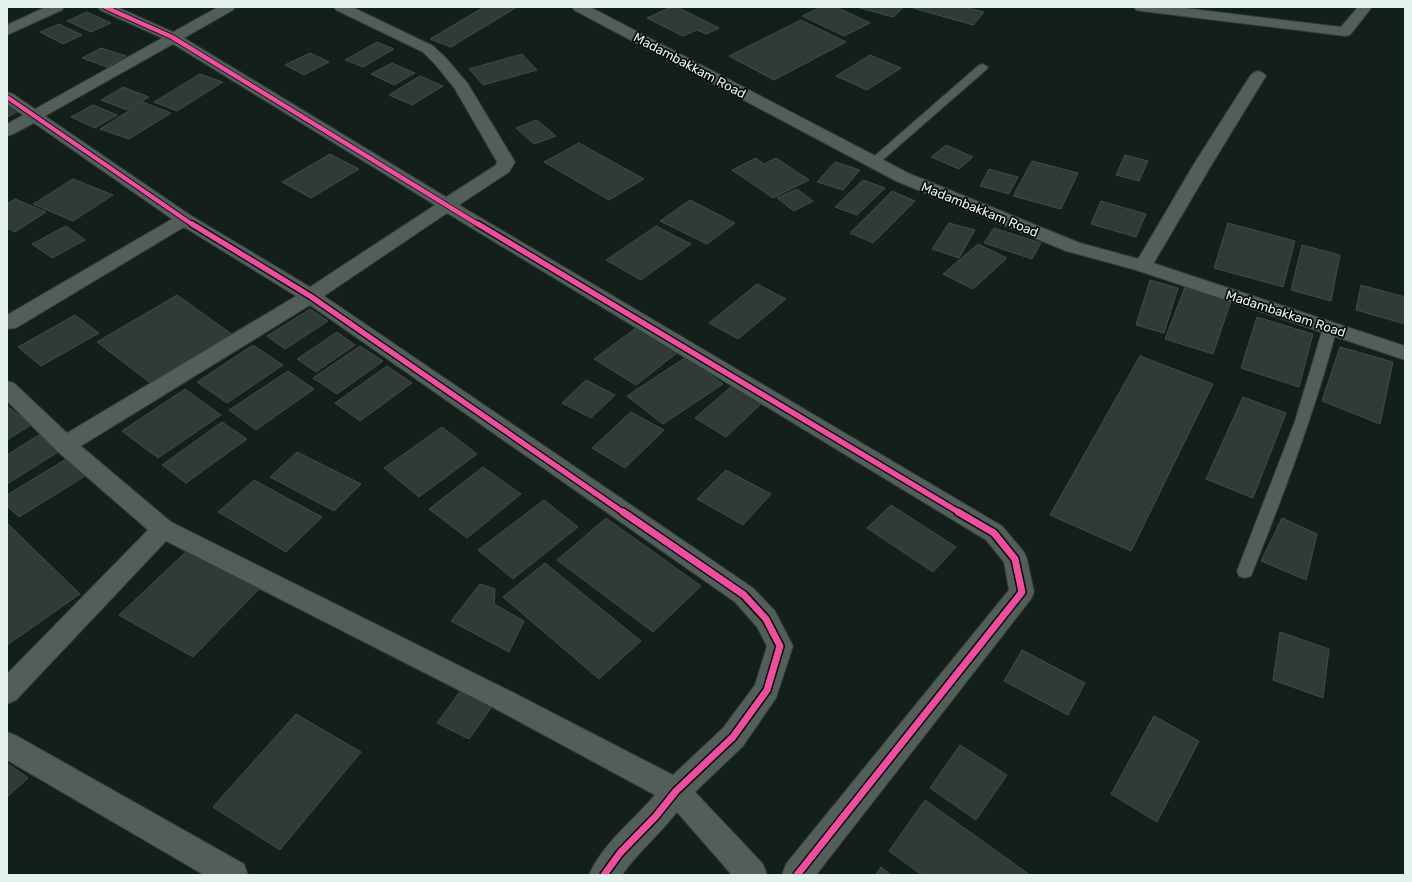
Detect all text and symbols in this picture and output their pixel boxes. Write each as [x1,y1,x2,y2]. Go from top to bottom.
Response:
street label: Madambakkam Road [631,30,748,101]
street label: Madambakkam Road [919,179,1041,240]
street label: Madambakkam Road [1224,287,1348,340]

